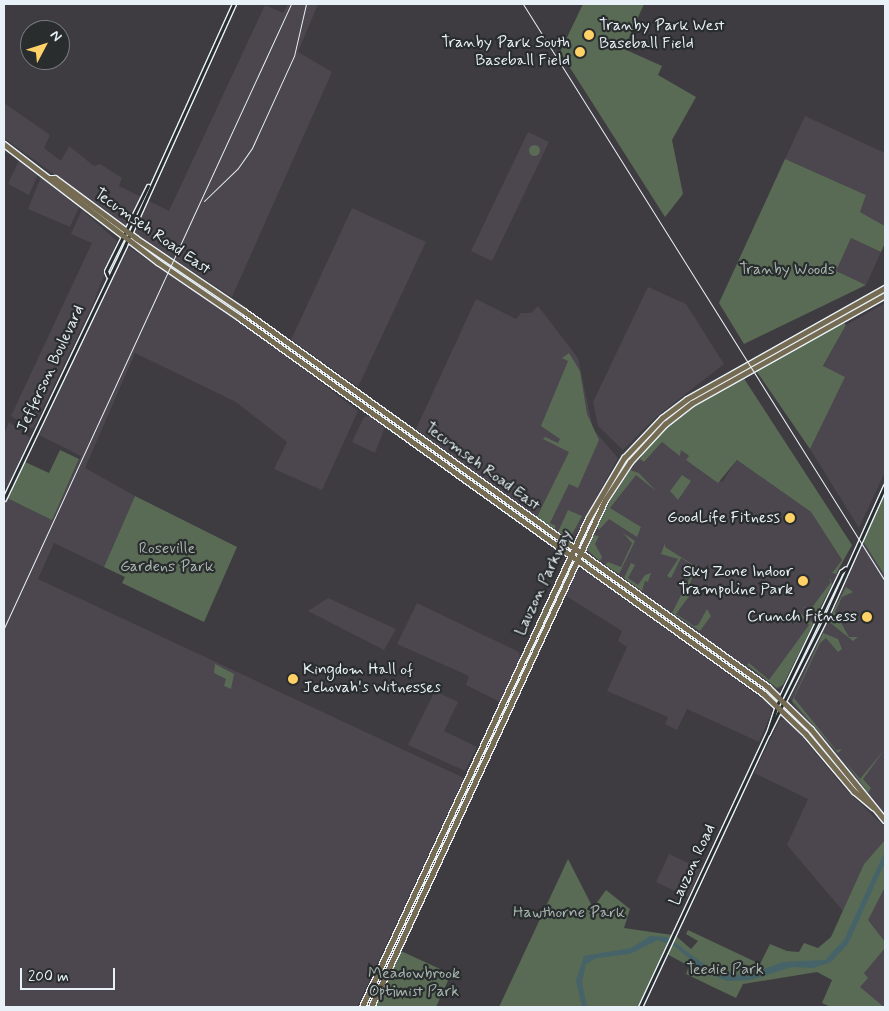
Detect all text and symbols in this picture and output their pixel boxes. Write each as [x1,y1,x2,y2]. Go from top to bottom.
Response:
place label: Tranby Park West Baseball Field [599,16,723,54]
north arrow [20,20,70,70]
text: N [46,27,66,45]
marker: Tranby Park West Baseball Field [583,29,595,41]
place label: Tranby Park South Baseball Field [444,33,570,71]
marker: Tranby Park South Baseball Field [574,46,586,58]
street label: Tecumseh Road East [91,185,213,279]
park label: Tranby Woods [739,260,835,280]
street label: Jefferson Boulevard [13,302,89,436]
street label: Tecumseh Road East [421,419,543,515]
place label: GoodLife Fitness [665,508,780,528]
marker: GoodLife Fitness [784,512,796,524]
street label: Lauzon Parkway [511,527,577,639]
park label: Roseville Gardens Park [121,539,213,577]
place label: Sky Zone Indoor Trampoline Park [679,562,793,600]
marker: Sky Zone Indoor Trampoline Park [797,575,809,587]
place label: Crunch Fitness [747,607,857,627]
marker: Crunch Fitness [861,611,873,623]
place label: Kingdom Hall of Jehovah's Witnesses [303,660,445,698]
marker: Kingdom Hall of Jehovah's Witnesses [287,673,299,685]
street label: Lauzon Road [666,821,720,909]
park label: Hawthorne Park [515,903,623,923]
scale bar [22,958,118,990]
park label: Teedie Park [686,960,764,980]
park label: Meadowbrook Optimist Park [368,964,460,1002]
text: 200 m [28,967,69,987]

